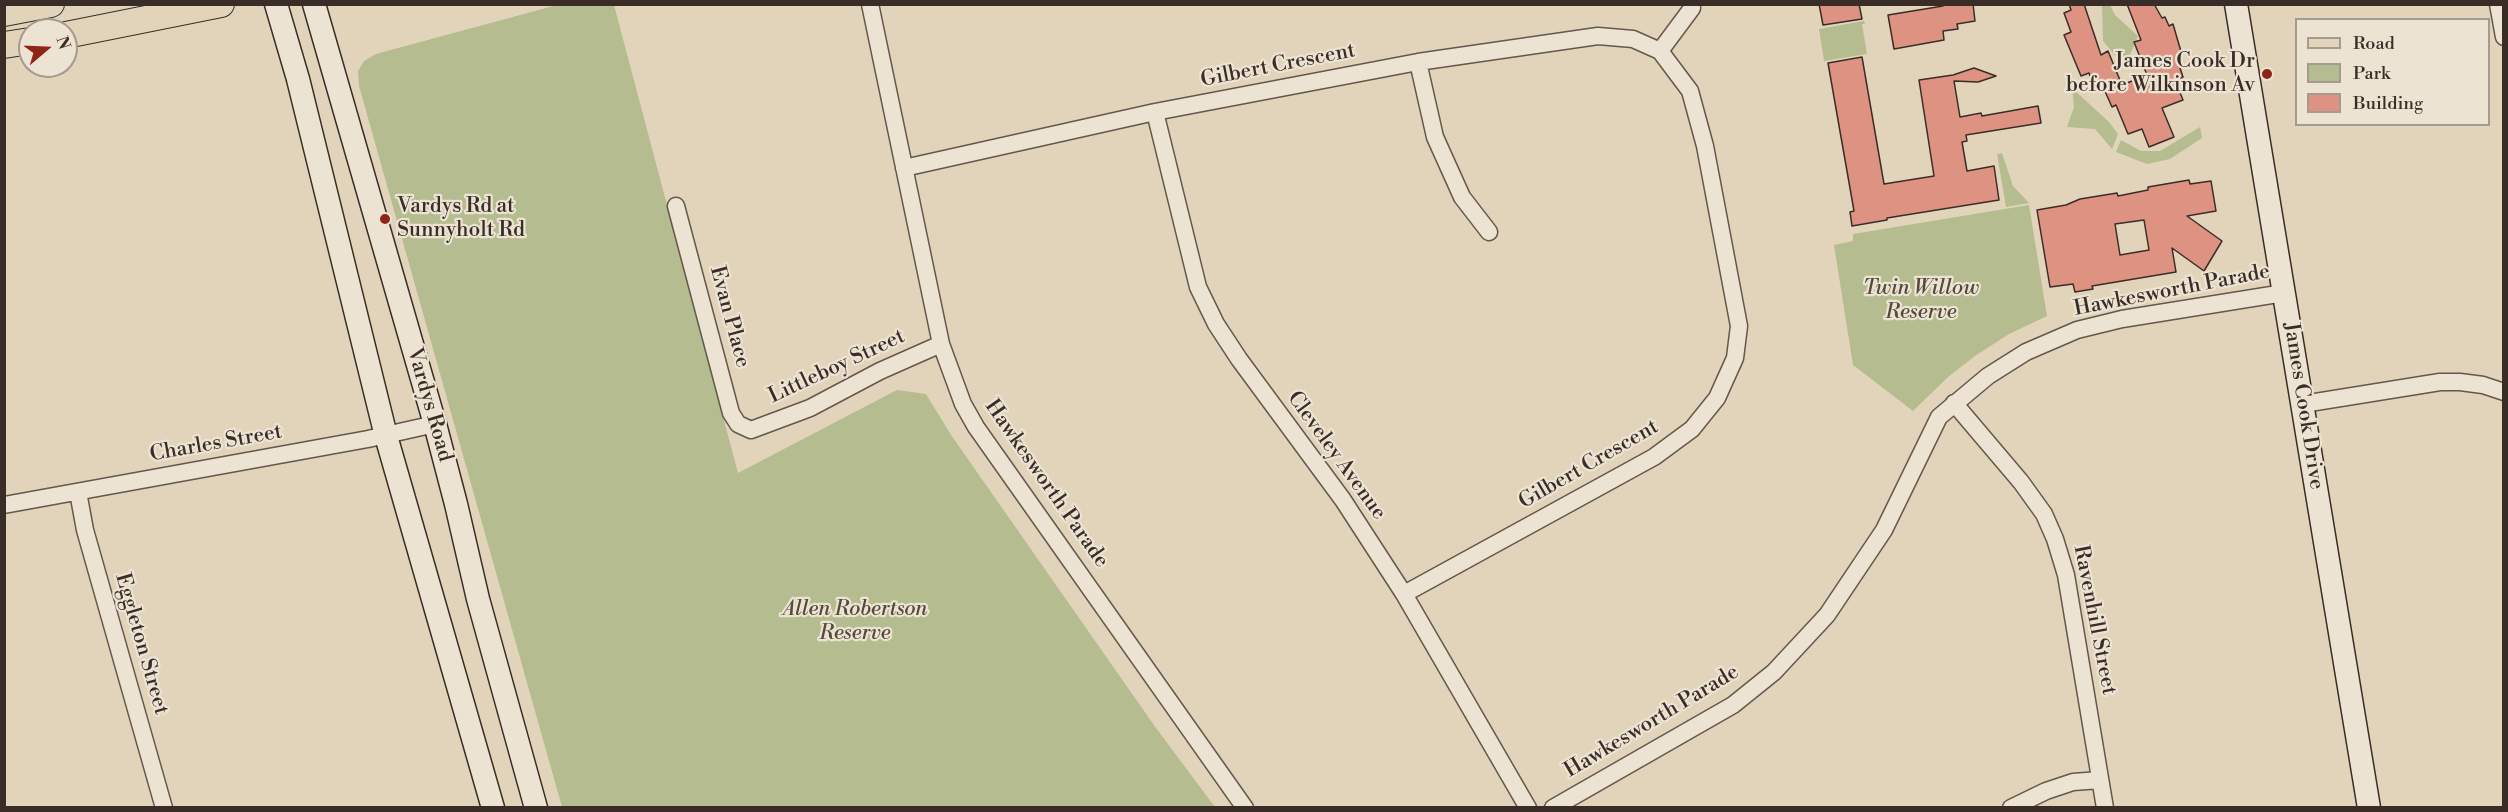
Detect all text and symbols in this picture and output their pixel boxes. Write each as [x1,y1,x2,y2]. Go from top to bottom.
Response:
north arrow [18,18,78,78]
legend [2295,18,2490,126]
text: Road [2353,32,2395,55]
text: N [52,34,75,52]
street label: Gilbert Crescent [1199,39,1357,93]
place label: James Cook Dr before Wilkinson Av [2066,49,2255,99]
text: Park [2353,62,2390,85]
marker: James Cook Dr before Wilkinson Av [2260,67,2274,81]
text: Building [2353,92,2423,115]
place label: Vardys Rd at Sunnyholt Rd [397,194,525,244]
marker: Vardys Rd at Sunnyholt Rd [378,212,392,226]
street label: Hawkesworth Parade [2072,260,2272,322]
street label: Evan Place [703,263,755,371]
park label: Twin Willow Reserve [1863,276,1979,326]
street label: James Cook Drive [2277,321,2329,491]
street label: Littleboy Street [765,324,909,410]
street label: Vardys Road [401,345,457,465]
street label: Cleveley Avenue [1281,387,1391,525]
street label: Hawkesworth Parade [979,395,1113,573]
street label: Gilbert Crescent [1515,415,1663,515]
street label: Charles Street [148,420,284,468]
street label: Ravenhill Street [2067,543,2121,697]
street label: Eggleton Street [109,570,173,718]
park label: Allen Robertson Reserve [783,597,927,647]
street label: Hawkesworth Parade [1560,660,1744,784]

